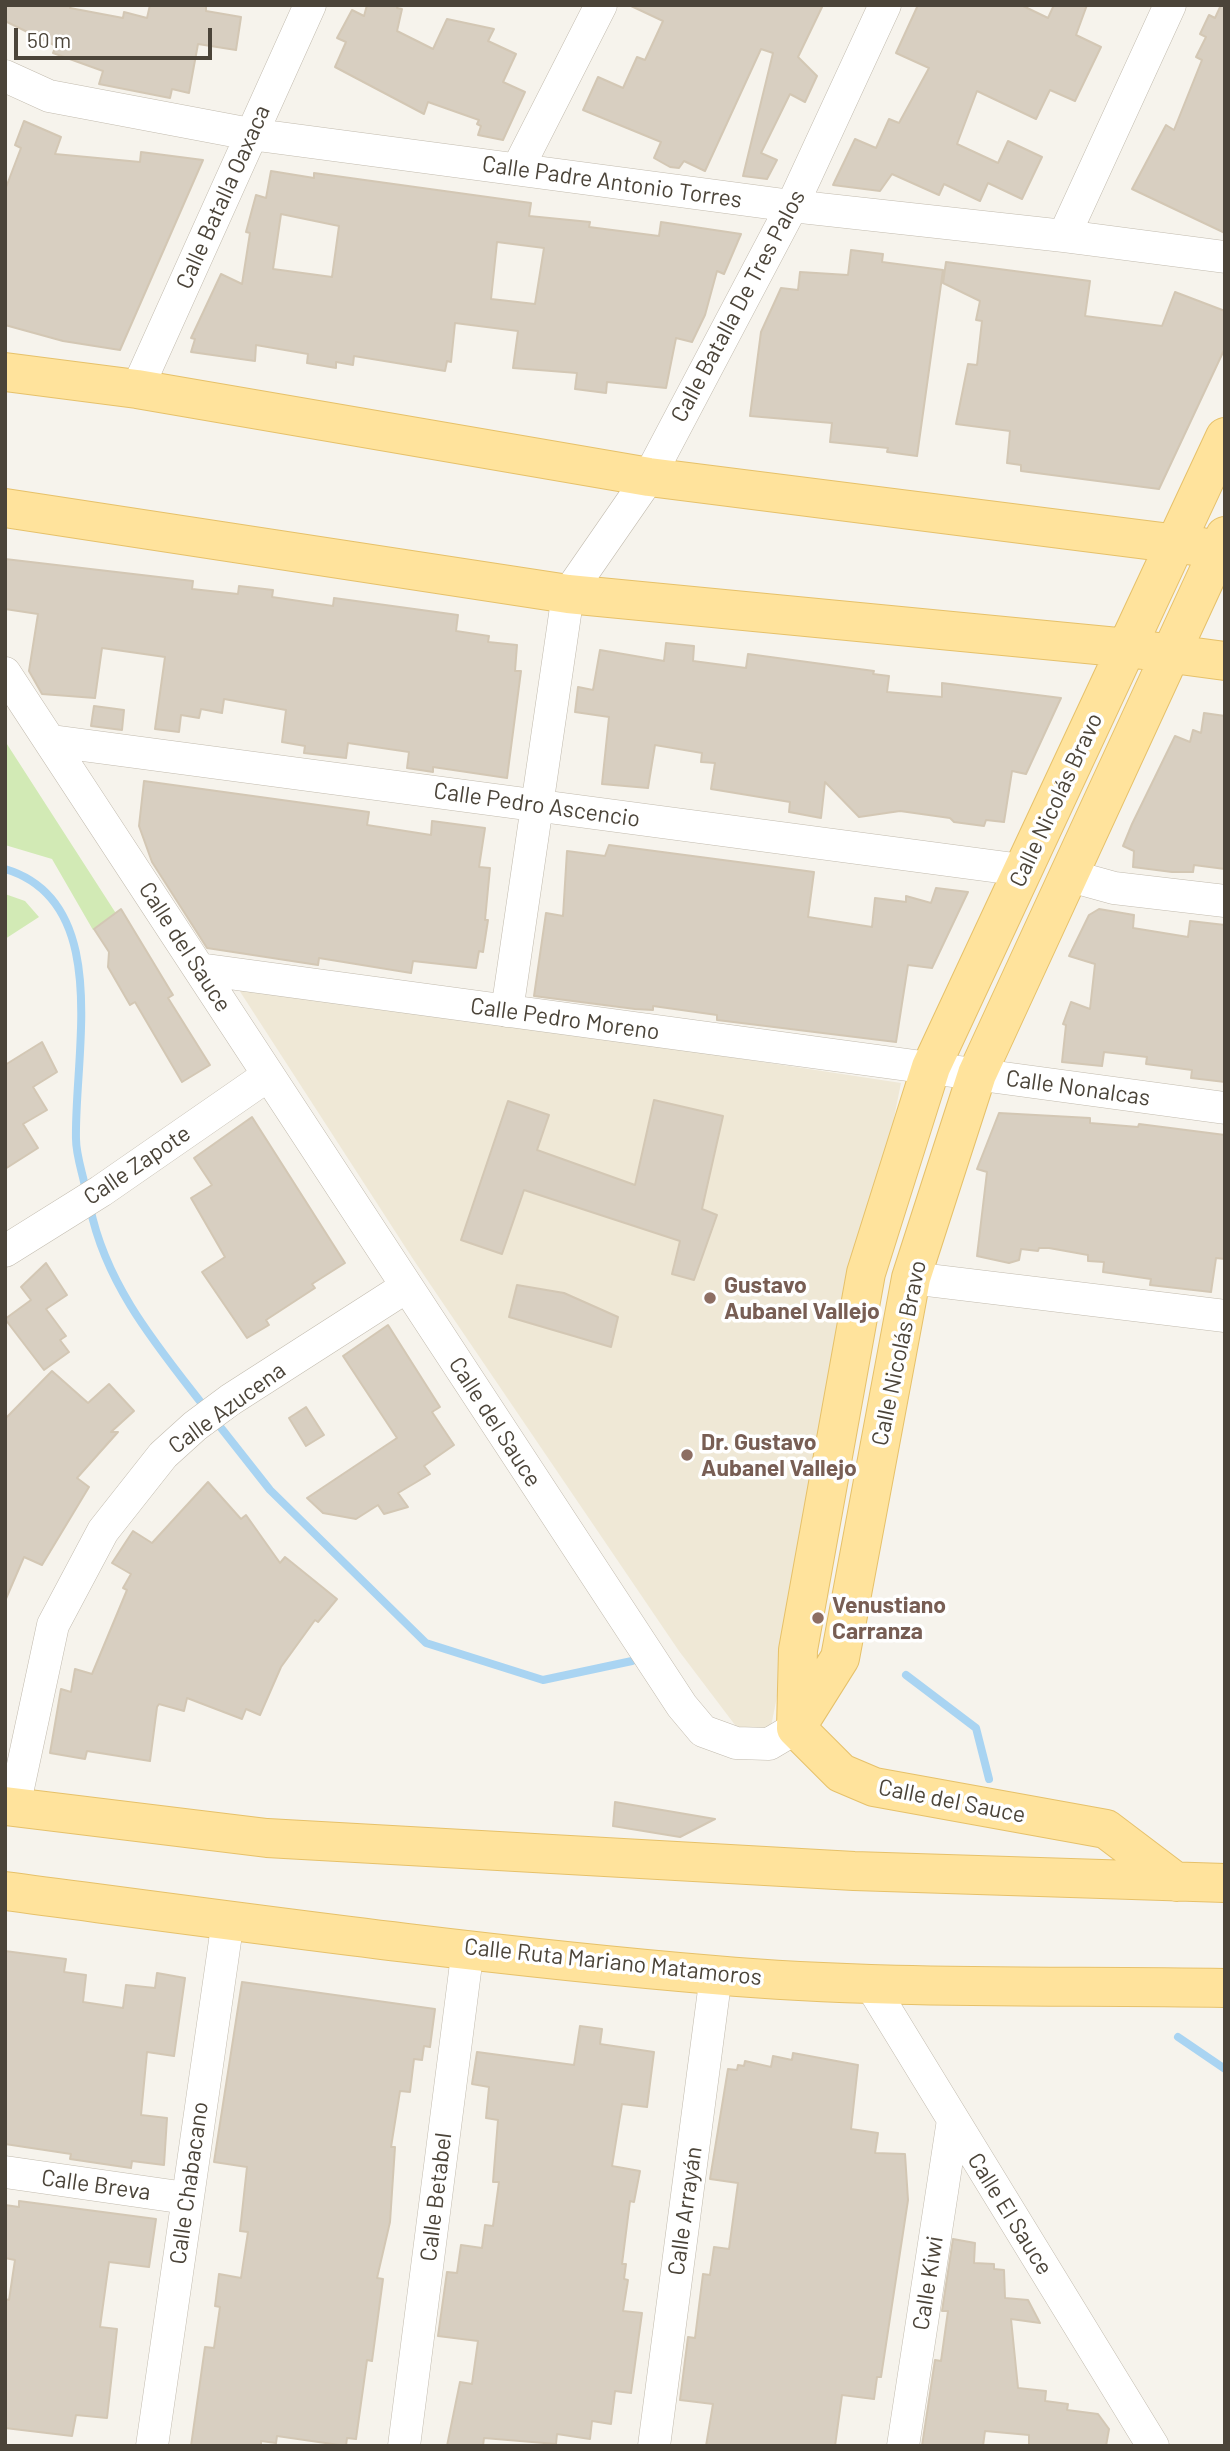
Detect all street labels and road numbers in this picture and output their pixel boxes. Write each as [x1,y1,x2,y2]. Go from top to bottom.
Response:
street label: Calle Batalla Oaxaca [170,101,276,293]
street label: Calle Padre Antonio Torres [480,150,744,214]
street label: Calle Batalla De Tres Palos [665,185,811,427]
street label: Calle Nicolás Bravo [1004,709,1108,891]
street label: Calle Pedro Ascencio [432,777,642,833]
street label: Calle del Sauce [133,877,237,1017]
street label: Calle Pedro Moreno [469,992,661,1046]
street label: Calle Nonalcas [1004,1064,1152,1112]
street label: Calle Zapote [78,1119,196,1211]
street label: Calle Nicolás Bravo [866,1258,932,1448]
street label: Calle del Sauce [443,1352,547,1492]
street label: Calle Azucena [163,1356,291,1460]
street label: Calle del Sauce [876,1773,1028,1829]
street label: Calle Ruta Mariano Matamoros [463,1933,763,1991]
street label: Calle Chabacano [164,2100,214,2266]
street label: Calle Betabel [414,2131,458,2263]
street label: Calle Arrayán [662,2145,708,2277]
street label: Calle El Sauce [962,2148,1058,2280]
street label: Calle Breva [40,2164,152,2206]
street label: Calle Kiwi [907,2234,949,2332]

